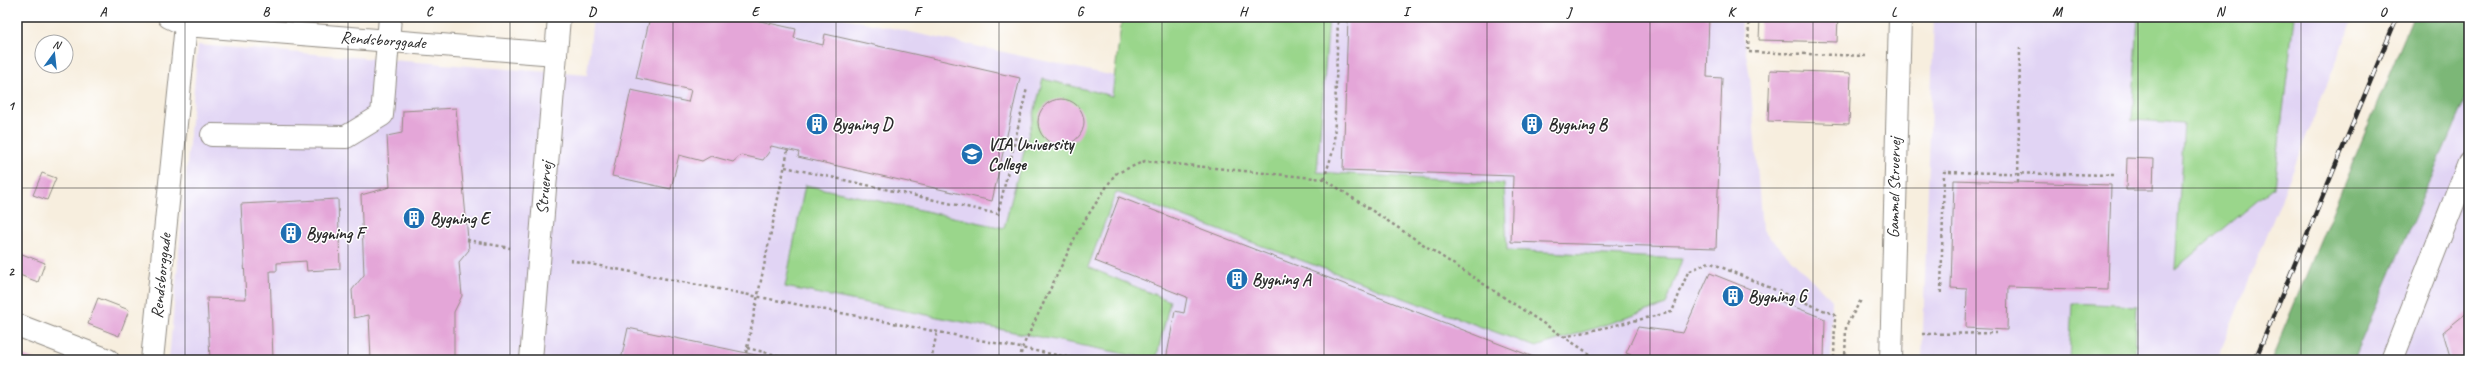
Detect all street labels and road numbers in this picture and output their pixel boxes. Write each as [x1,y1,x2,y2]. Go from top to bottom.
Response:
street label: Rendsborggade [340,27,428,54]
street label: Gammel Struervej [1883,135,1905,239]
street label: Struervej [531,158,557,215]
street label: Rendsborggade [146,231,176,320]

